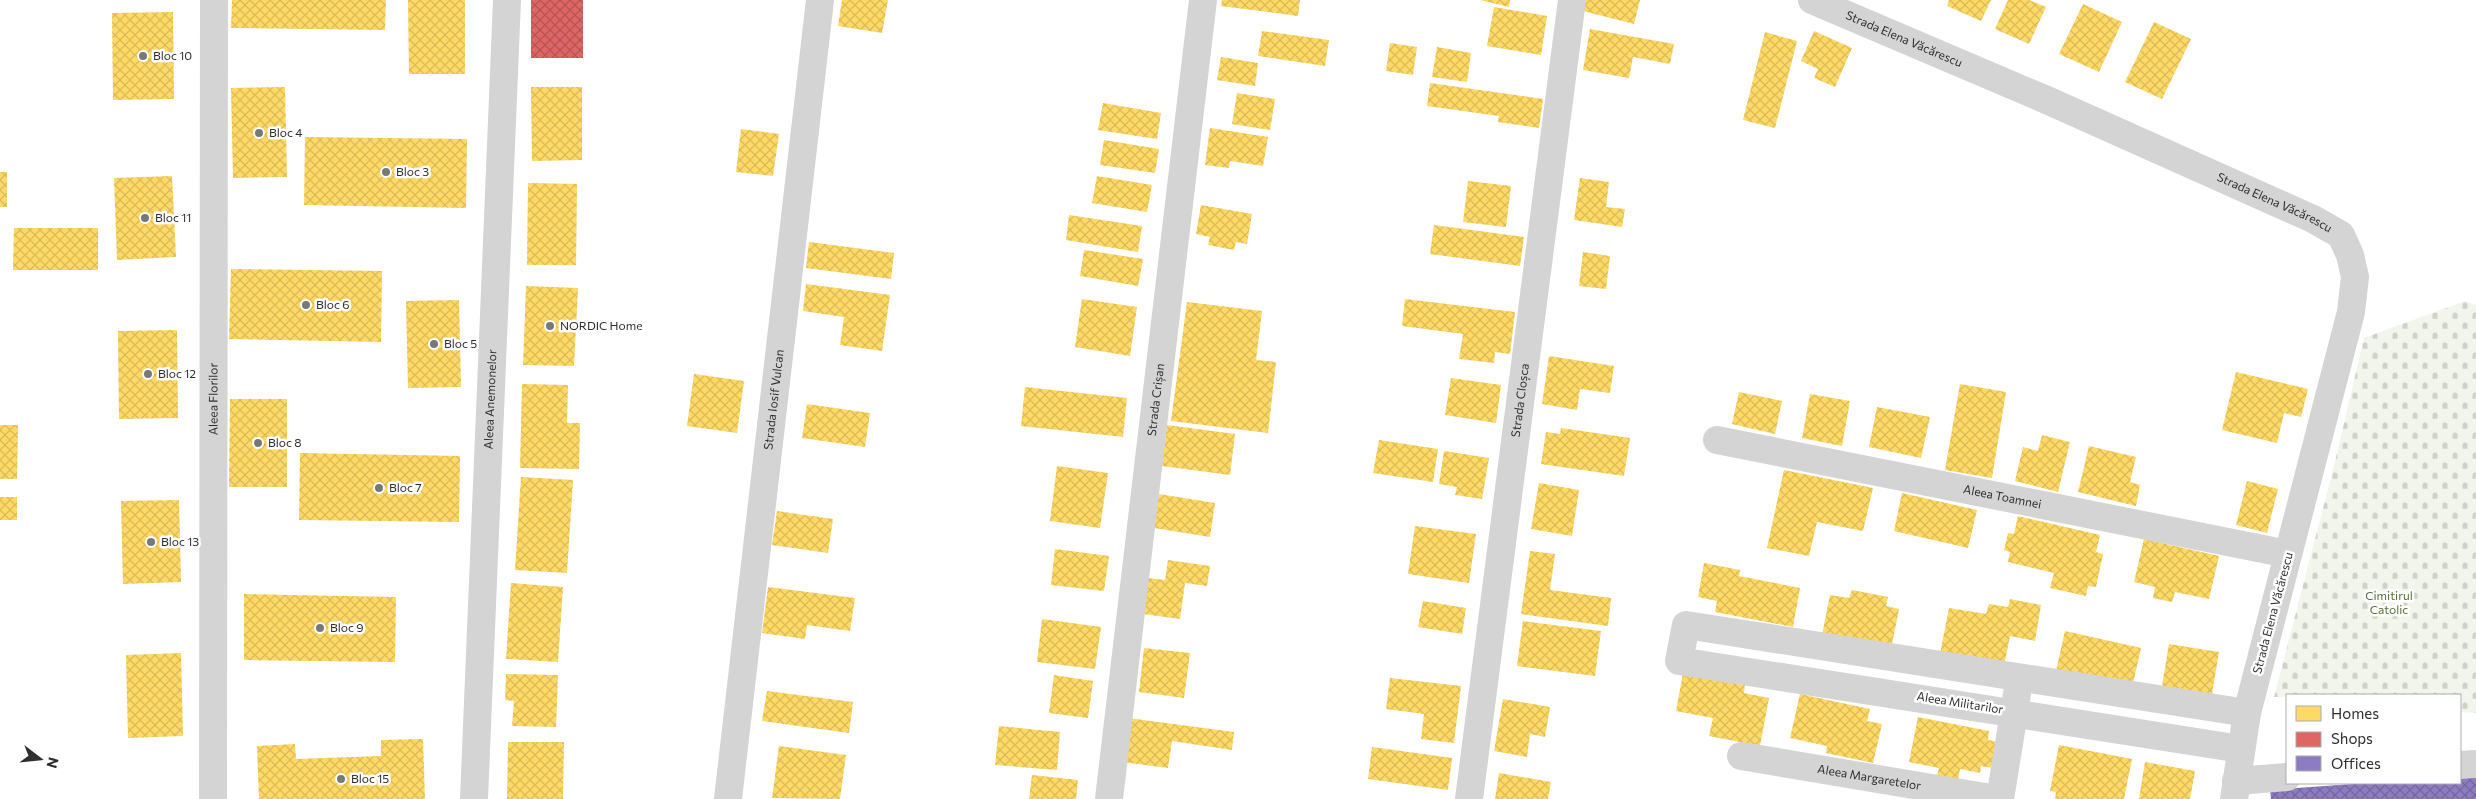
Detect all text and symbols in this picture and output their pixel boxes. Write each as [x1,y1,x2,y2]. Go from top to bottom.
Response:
street label: Strada Elena Văcărescu [1844,7,1965,69]
place label: Bloc 10 [153,48,192,62]
marker: Bloc 10 [137,50,149,62]
place label: Bloc 4 [269,125,302,139]
marker: Bloc 4 [253,127,265,139]
place label: Bloc 3 [396,164,429,178]
marker: Bloc 3 [380,166,392,178]
street label: Strada Elena Văcărescu [2215,169,2335,235]
place label: Bloc 11 [155,210,191,224]
marker: Bloc 11 [139,212,151,224]
place label: Bloc 6 [316,297,349,311]
marker: Bloc 6 [300,299,312,311]
place label: NORDIC Home [560,318,643,332]
marker: NORDIC Home [544,320,556,332]
place label: Bloc 5 [444,336,477,350]
marker: Bloc 5 [428,338,440,350]
street label: Aleea Anemonelor [480,349,499,450]
street label: Strada Iosif Vulcan [760,349,786,450]
street label: Aleea Florilor [205,362,220,435]
street label: Strada Cloșca [1508,362,1531,438]
street label: Strada Crișan [1144,363,1166,437]
place label: Bloc 12 [158,366,196,380]
marker: Bloc 12 [142,368,154,380]
place label: Bloc 8 [268,435,301,449]
marker: Bloc 8 [252,437,264,449]
place label: Bloc 7 [389,480,422,494]
street label: Aleea Toamnei [1962,481,2043,511]
marker: Bloc 7 [373,482,385,494]
place label: Bloc 13 [161,534,199,548]
marker: Bloc 13 [145,536,157,548]
street label: Strada Elena Văcărescu [2249,550,2295,675]
park label: Cimitirul Catolic [2365,588,2413,616]
place label: Bloc 9 [330,620,363,634]
marker: Bloc 9 [314,622,326,634]
street label: Aleea Militarilor [1916,688,2005,716]
legend [2286,694,2461,784]
text: Homes [2331,704,2379,722]
text: Shops [2331,729,2373,747]
north arrow [15,734,65,784]
text: Offices [2331,754,2381,772]
text: N [43,755,63,770]
street label: Aleea Margaretelor [1817,761,1922,792]
place label: Bloc 15 [351,771,389,785]
marker: Bloc 15 [335,773,347,785]

